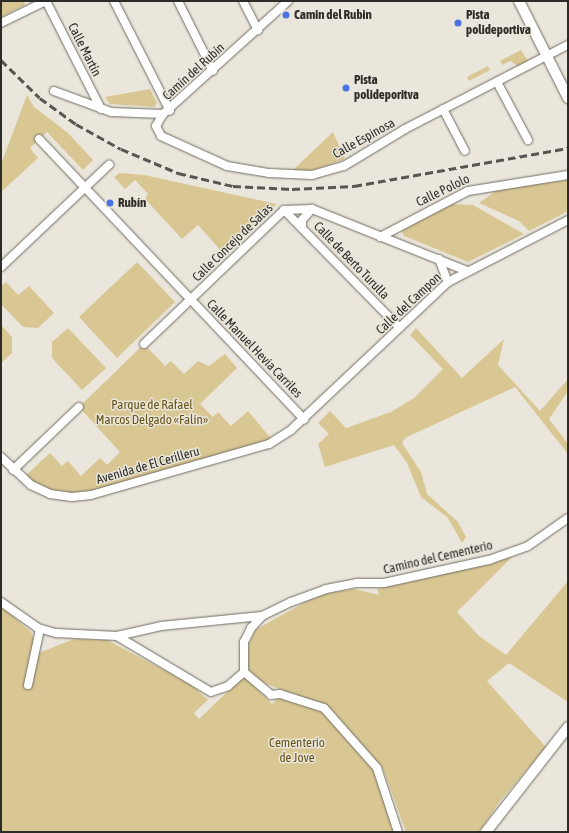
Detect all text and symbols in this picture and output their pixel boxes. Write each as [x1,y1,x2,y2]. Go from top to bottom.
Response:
place label: Camin del Rubin [294,7,372,23]
place label: Pista polideportiva [466,8,531,39]
marker: Camin del Rubin [281,10,291,20]
marker: Pista polideportiva [453,18,463,28]
street label: Calle Martín [64,21,104,79]
street label: Camín del Rubín [160,40,228,104]
place label: Pista polideporitva [354,73,419,104]
marker: Pista polideporitva [341,83,351,93]
street label: Calle Espinosa [330,116,398,162]
street label: Calle Pololo [414,171,472,211]
place label: Rubín [118,195,146,211]
marker: Rubín [105,198,115,208]
street label: Calle Concejo de Salas [190,201,276,285]
street label: Calle de Berto Turulla [310,219,392,303]
street label: Calle del Campon [373,270,445,338]
street label: Calle Manuel Hevia Carriles [203,297,305,401]
park label: Parque de Rafael Marcos Delgado «Falín» [96,398,208,429]
street label: Avenida de El Cerilleru [95,444,201,488]
street label: Camino del Cementerio [382,538,494,578]
park label: Cementerio de Jove [269,736,325,767]

